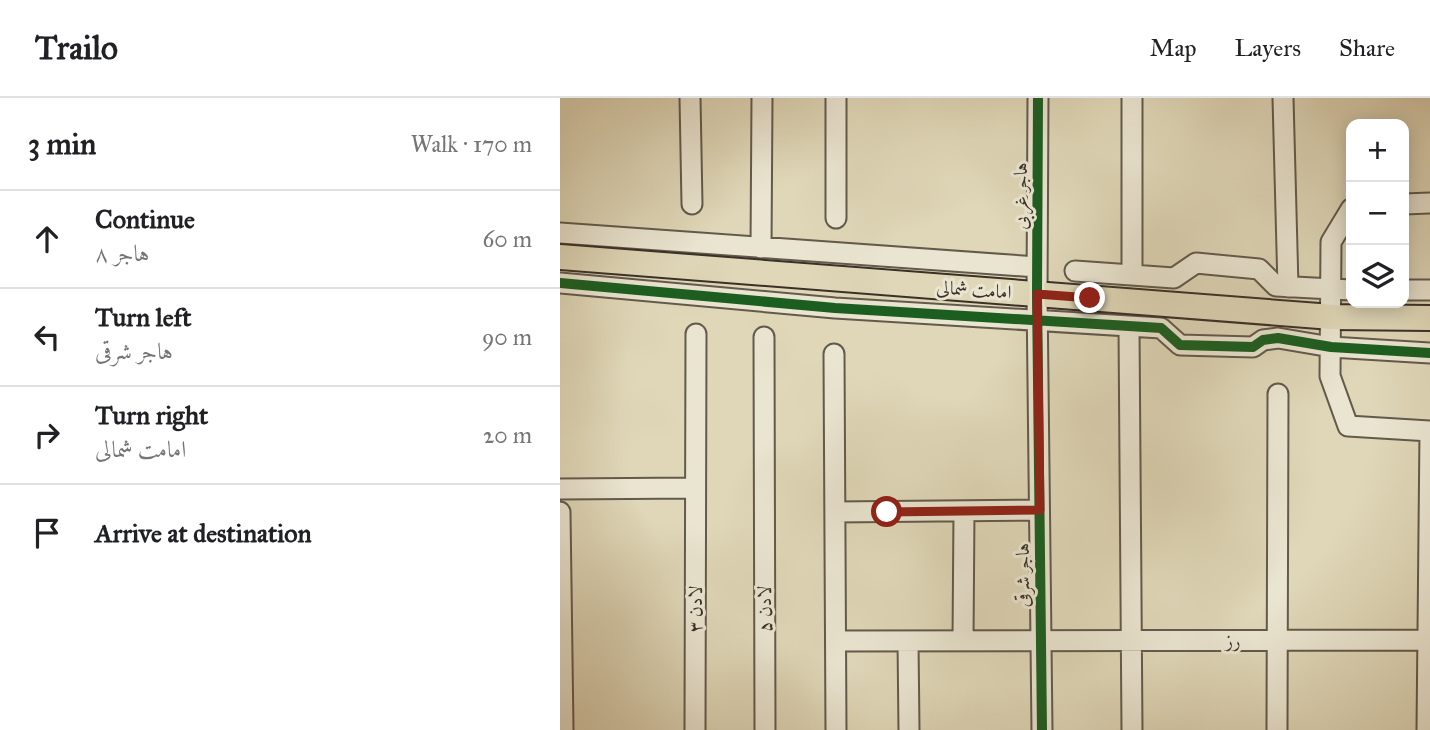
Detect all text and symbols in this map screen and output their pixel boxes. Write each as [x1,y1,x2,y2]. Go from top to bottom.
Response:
text: Trailo [35,28,118,68]
text: Map [1150,33,1197,63]
text: Layers [1235,33,1301,63]
text: Share [1339,33,1395,63]
map controls [1346,119,1409,308]
button: + [1346,119,1409,182]
text: 3 min [28,126,96,162]
text: Walk · 170 m [411,130,532,158]
street label: هاجر غربی [1009,162,1035,230]
button: − [1346,182,1409,245]
text: Continue [95,203,195,235]
icon: ahead [28,220,66,258]
text: 60 m [483,225,532,253]
text: هاجر ۸ [95,239,149,267]
button: layers [1346,245,1409,308]
street label: امامت شمالی [936,275,1012,304]
route end [1074,282,1105,313]
text: Turn left [95,301,191,333]
icon: left [28,318,66,356]
text: 90 m [482,323,532,351]
text: هاجر شرقی [95,337,173,365]
text: Turn right [95,399,208,431]
icon: right [28,416,66,454]
text: 20 m [483,421,532,449]
text: امامت شمالی [95,435,186,463]
route start [871,496,902,527]
icon: arrive [28,514,66,552]
text: Arrive at destination [95,517,312,549]
street label: هاجر شرقی [1011,543,1035,607]
street label: لادن ۵ [753,585,776,633]
street label: لادن ۳ [684,586,707,632]
street label: رز [1223,629,1241,652]

